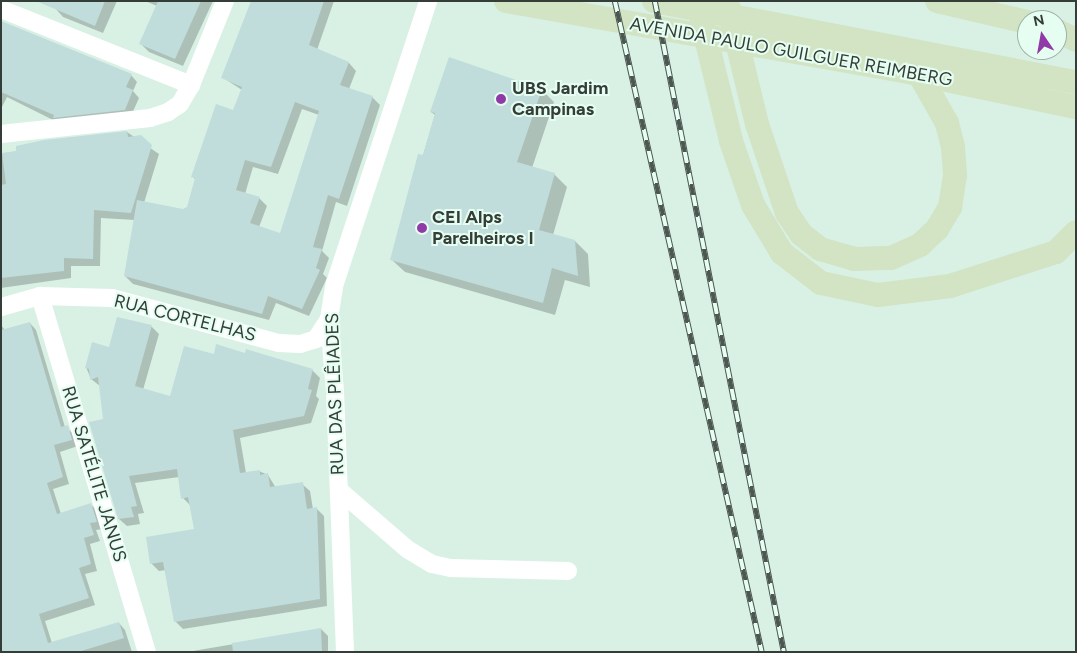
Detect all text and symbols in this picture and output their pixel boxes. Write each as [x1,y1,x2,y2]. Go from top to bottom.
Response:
north arrow [1017,10,1067,60]
text: N [1032,11,1046,30]
street label: AVENIDA PAULO GUILGUER REIMBERG [628,13,954,91]
place label: UBS Jardim Campinas [512,78,608,120]
marker: UBS Jardim Campinas [494,92,508,106]
place label: CEI Alps Parelheiros I [432,207,534,250]
marker: CEI Alps Parelheiros I [416,222,428,234]
street label: RUA CORTELHAS [112,290,258,346]
street label: RUA DAS PLÊIADES [321,313,349,475]
street label: RUA SATÉLITE JANUS [57,384,131,564]

